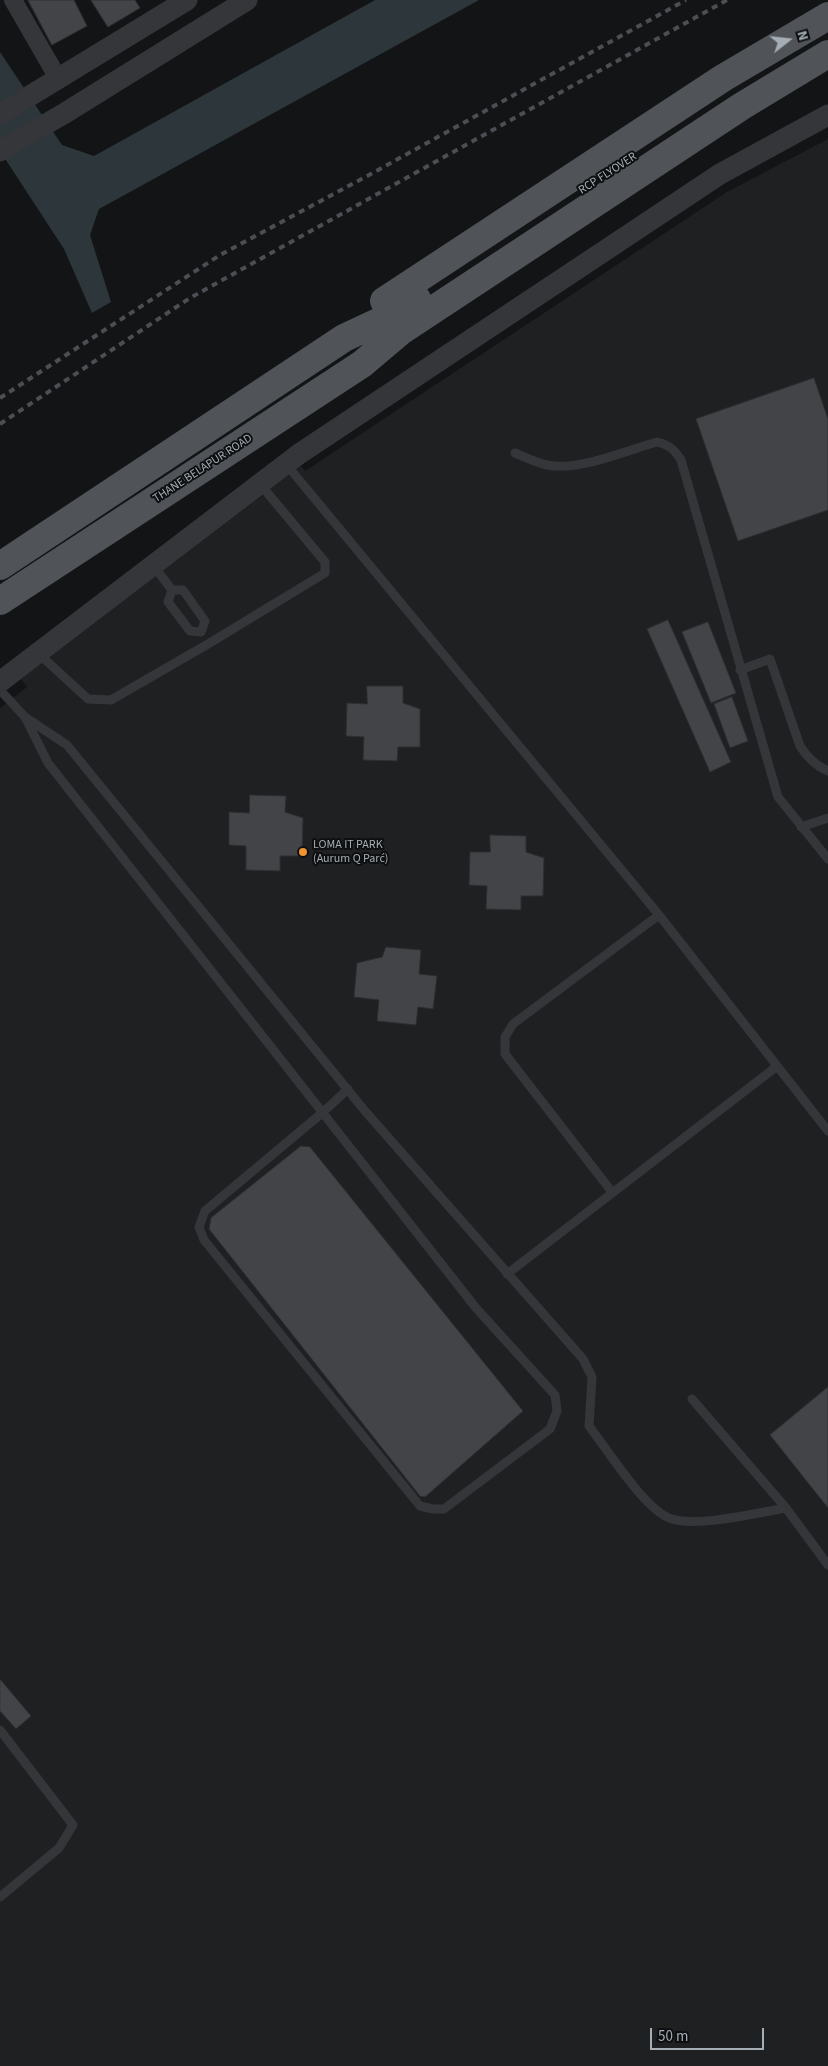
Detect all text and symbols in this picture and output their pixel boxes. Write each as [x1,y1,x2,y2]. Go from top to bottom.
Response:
north arrow [763,15,813,65]
text: N [792,29,813,43]
street label: RCP FLYOVER [576,150,640,198]
street label: THANE BELAPUR ROAD [151,432,255,506]
place label: LOMA IT PARK (Aurum Q Parć) [313,838,388,866]
marker: LOMA IT PARK (Aurum Q Parć) [297,846,309,858]
scale bar [653,2018,767,2050]
text: 50 m [658,2026,688,2047]

